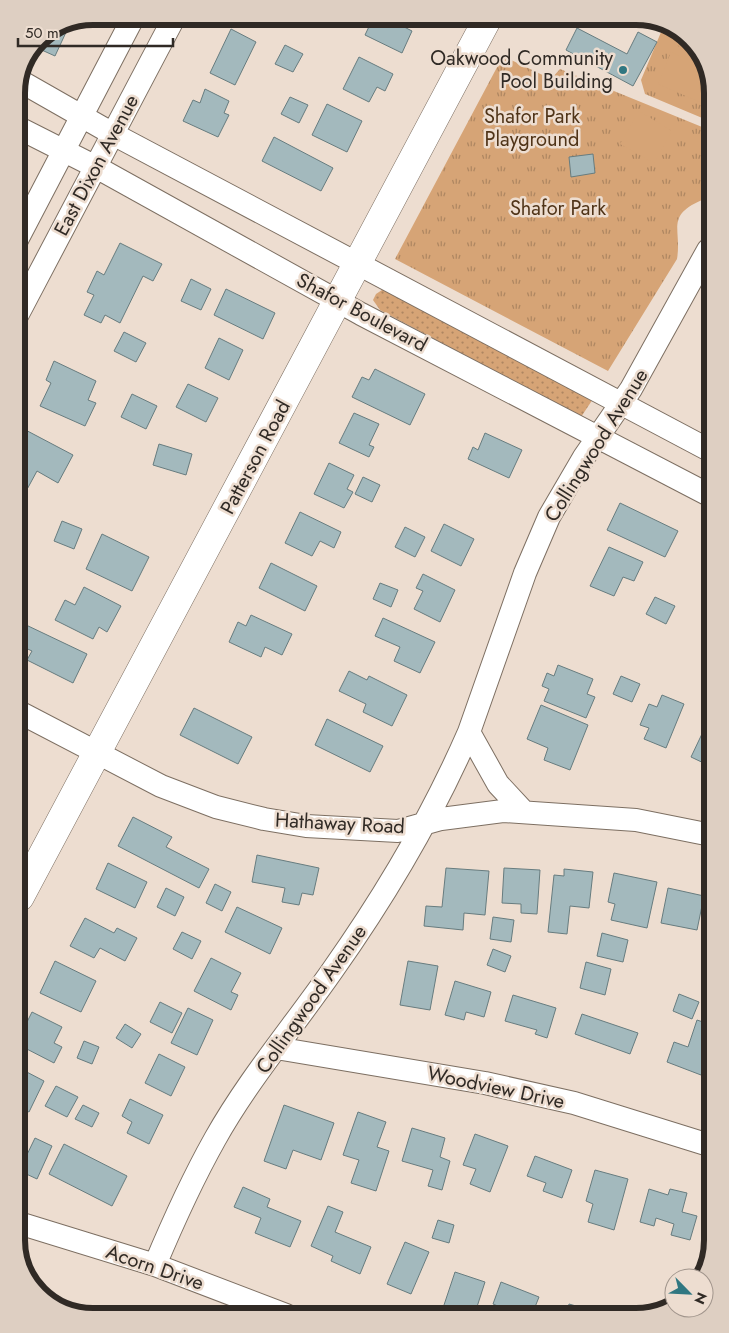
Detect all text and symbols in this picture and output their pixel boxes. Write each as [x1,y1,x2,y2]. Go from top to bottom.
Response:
scale bar [18,15,172,47]
text: 50 m [25,22,59,44]
place label: Oakwood Community Pool Building [430,44,613,96]
marker: Oakwood Community Pool Building [617,64,629,76]
street label: East Dixon Avenue [47,90,146,241]
park label: Shafor Park Playground [484,102,580,154]
park label: Shafor Park [510,194,606,223]
street label: Shafor Boulevard [291,266,432,359]
street label: Collingwood Avenue [538,363,655,527]
street label: Patterson Road [213,395,298,519]
street label: Hathaway Road [274,806,406,841]
street label: Collingwood Avenue [249,919,374,1080]
street label: Woodview Drive [425,1059,567,1116]
street label: Acorn Drive [102,1237,208,1298]
north arrow [664,1268,714,1318]
text: N [689,1289,712,1307]

